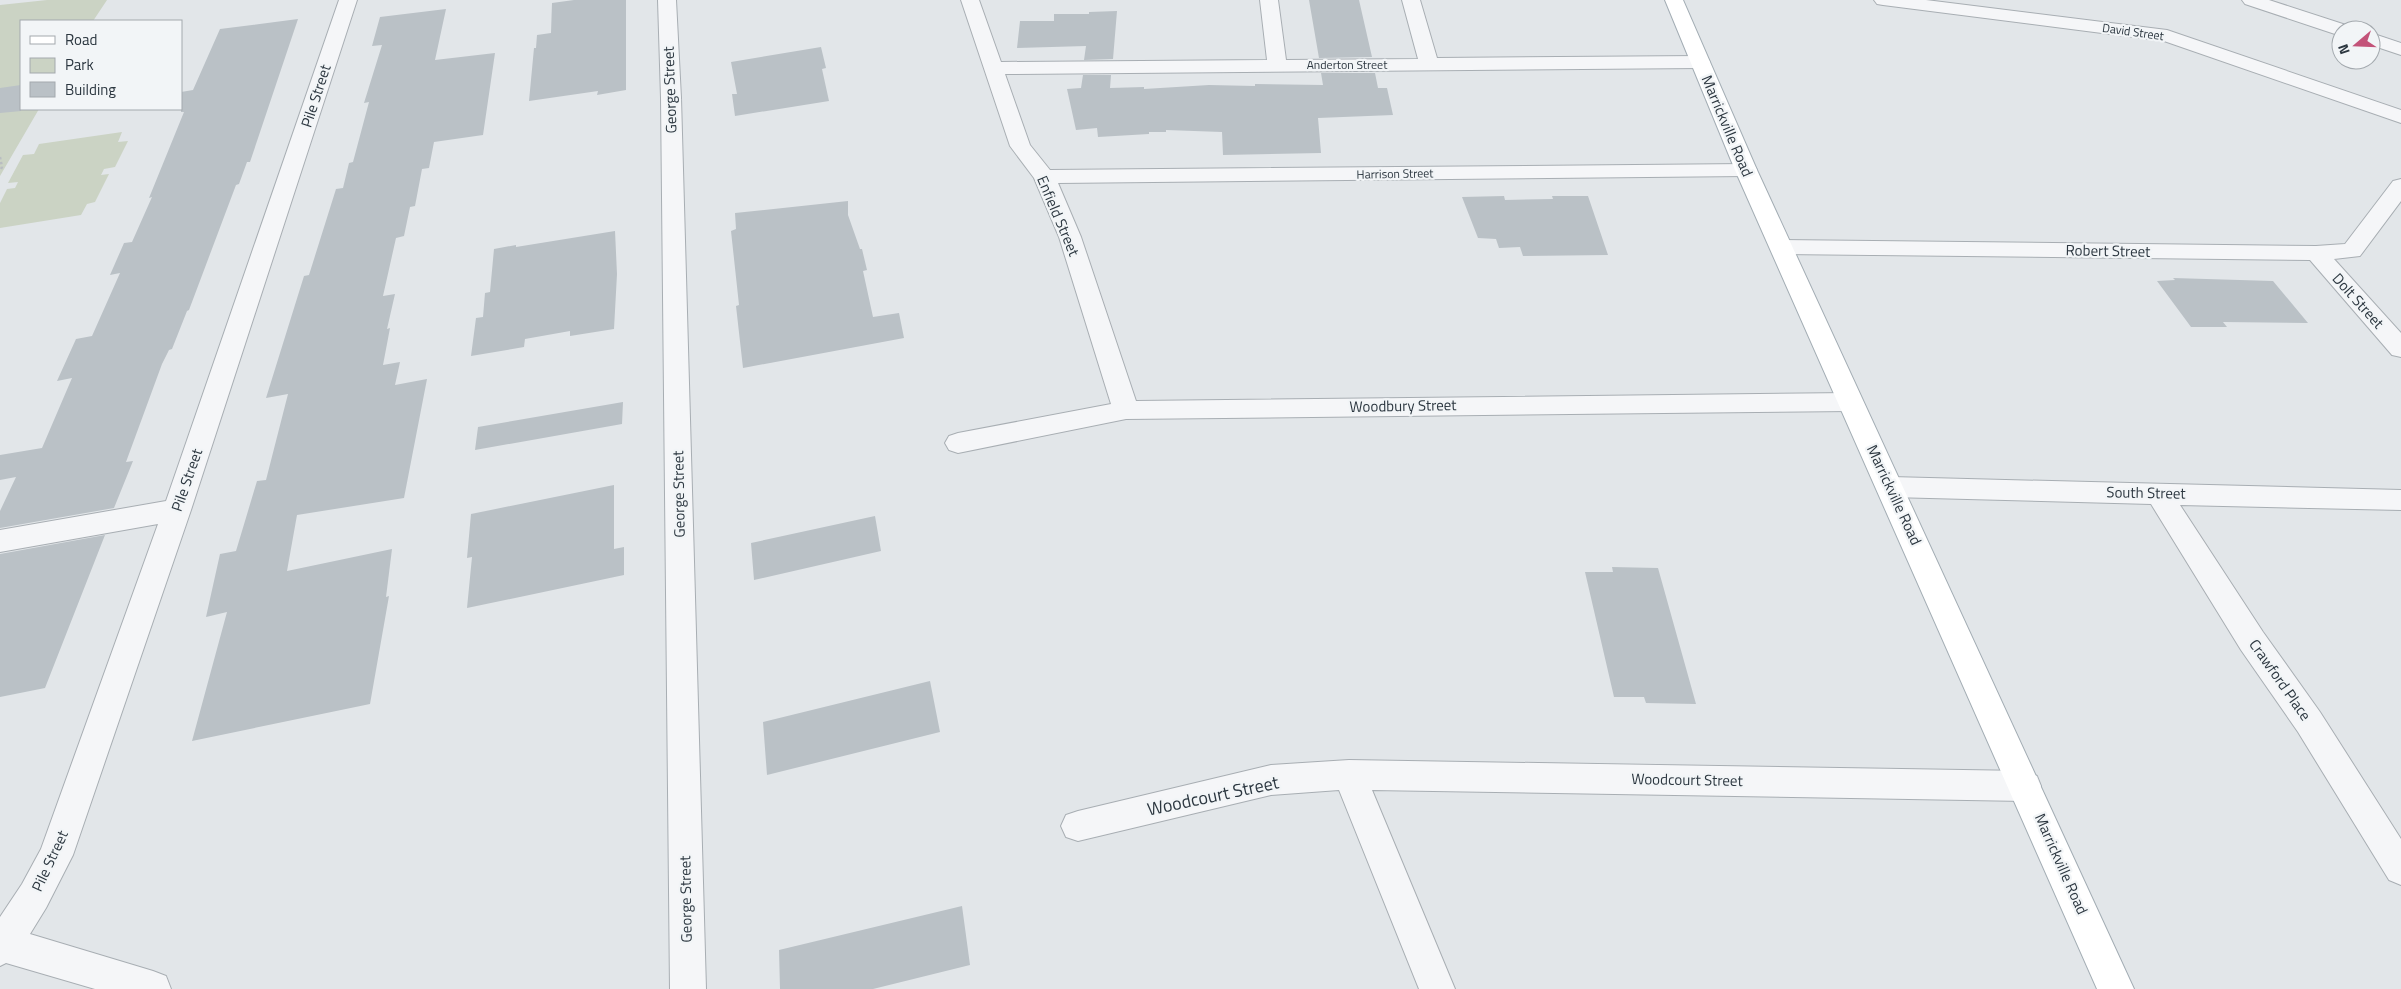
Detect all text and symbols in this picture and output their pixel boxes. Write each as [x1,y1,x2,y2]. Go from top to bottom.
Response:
street label: David Street [2101,18,2166,45]
legend [20,20,182,110]
north arrow [2331,20,2381,70]
text: Road [65,28,97,51]
text: N [2332,41,2355,57]
street label: George Street [656,45,683,134]
text: Park [65,53,94,76]
street label: Anderton Street [1307,55,1388,74]
street label: Pile Street [295,61,337,130]
street label: Marrickville Road [1696,71,1759,180]
text: Building [65,78,116,101]
street label: Harrison Street [1356,163,1434,184]
street label: Enfield Street [1031,172,1086,260]
street label: Robert Street [2065,238,2151,263]
street label: Dolt Street [2327,268,2390,334]
street label: Woodbury Street [1349,393,1457,418]
street label: Marrickville Road [1861,441,1928,549]
street label: Pile Street [165,445,208,514]
street label: George Street [666,450,691,538]
street label: South Street [2106,480,2187,505]
street label: Crawford Place [2244,634,2317,725]
street label: Woodcourt Street [1631,767,1744,792]
street label: Woodcourt Street [1145,768,1282,823]
street label: Marrickville Road [2029,810,2094,918]
street label: Pile Street [25,826,74,895]
street label: George Street [673,855,698,943]

